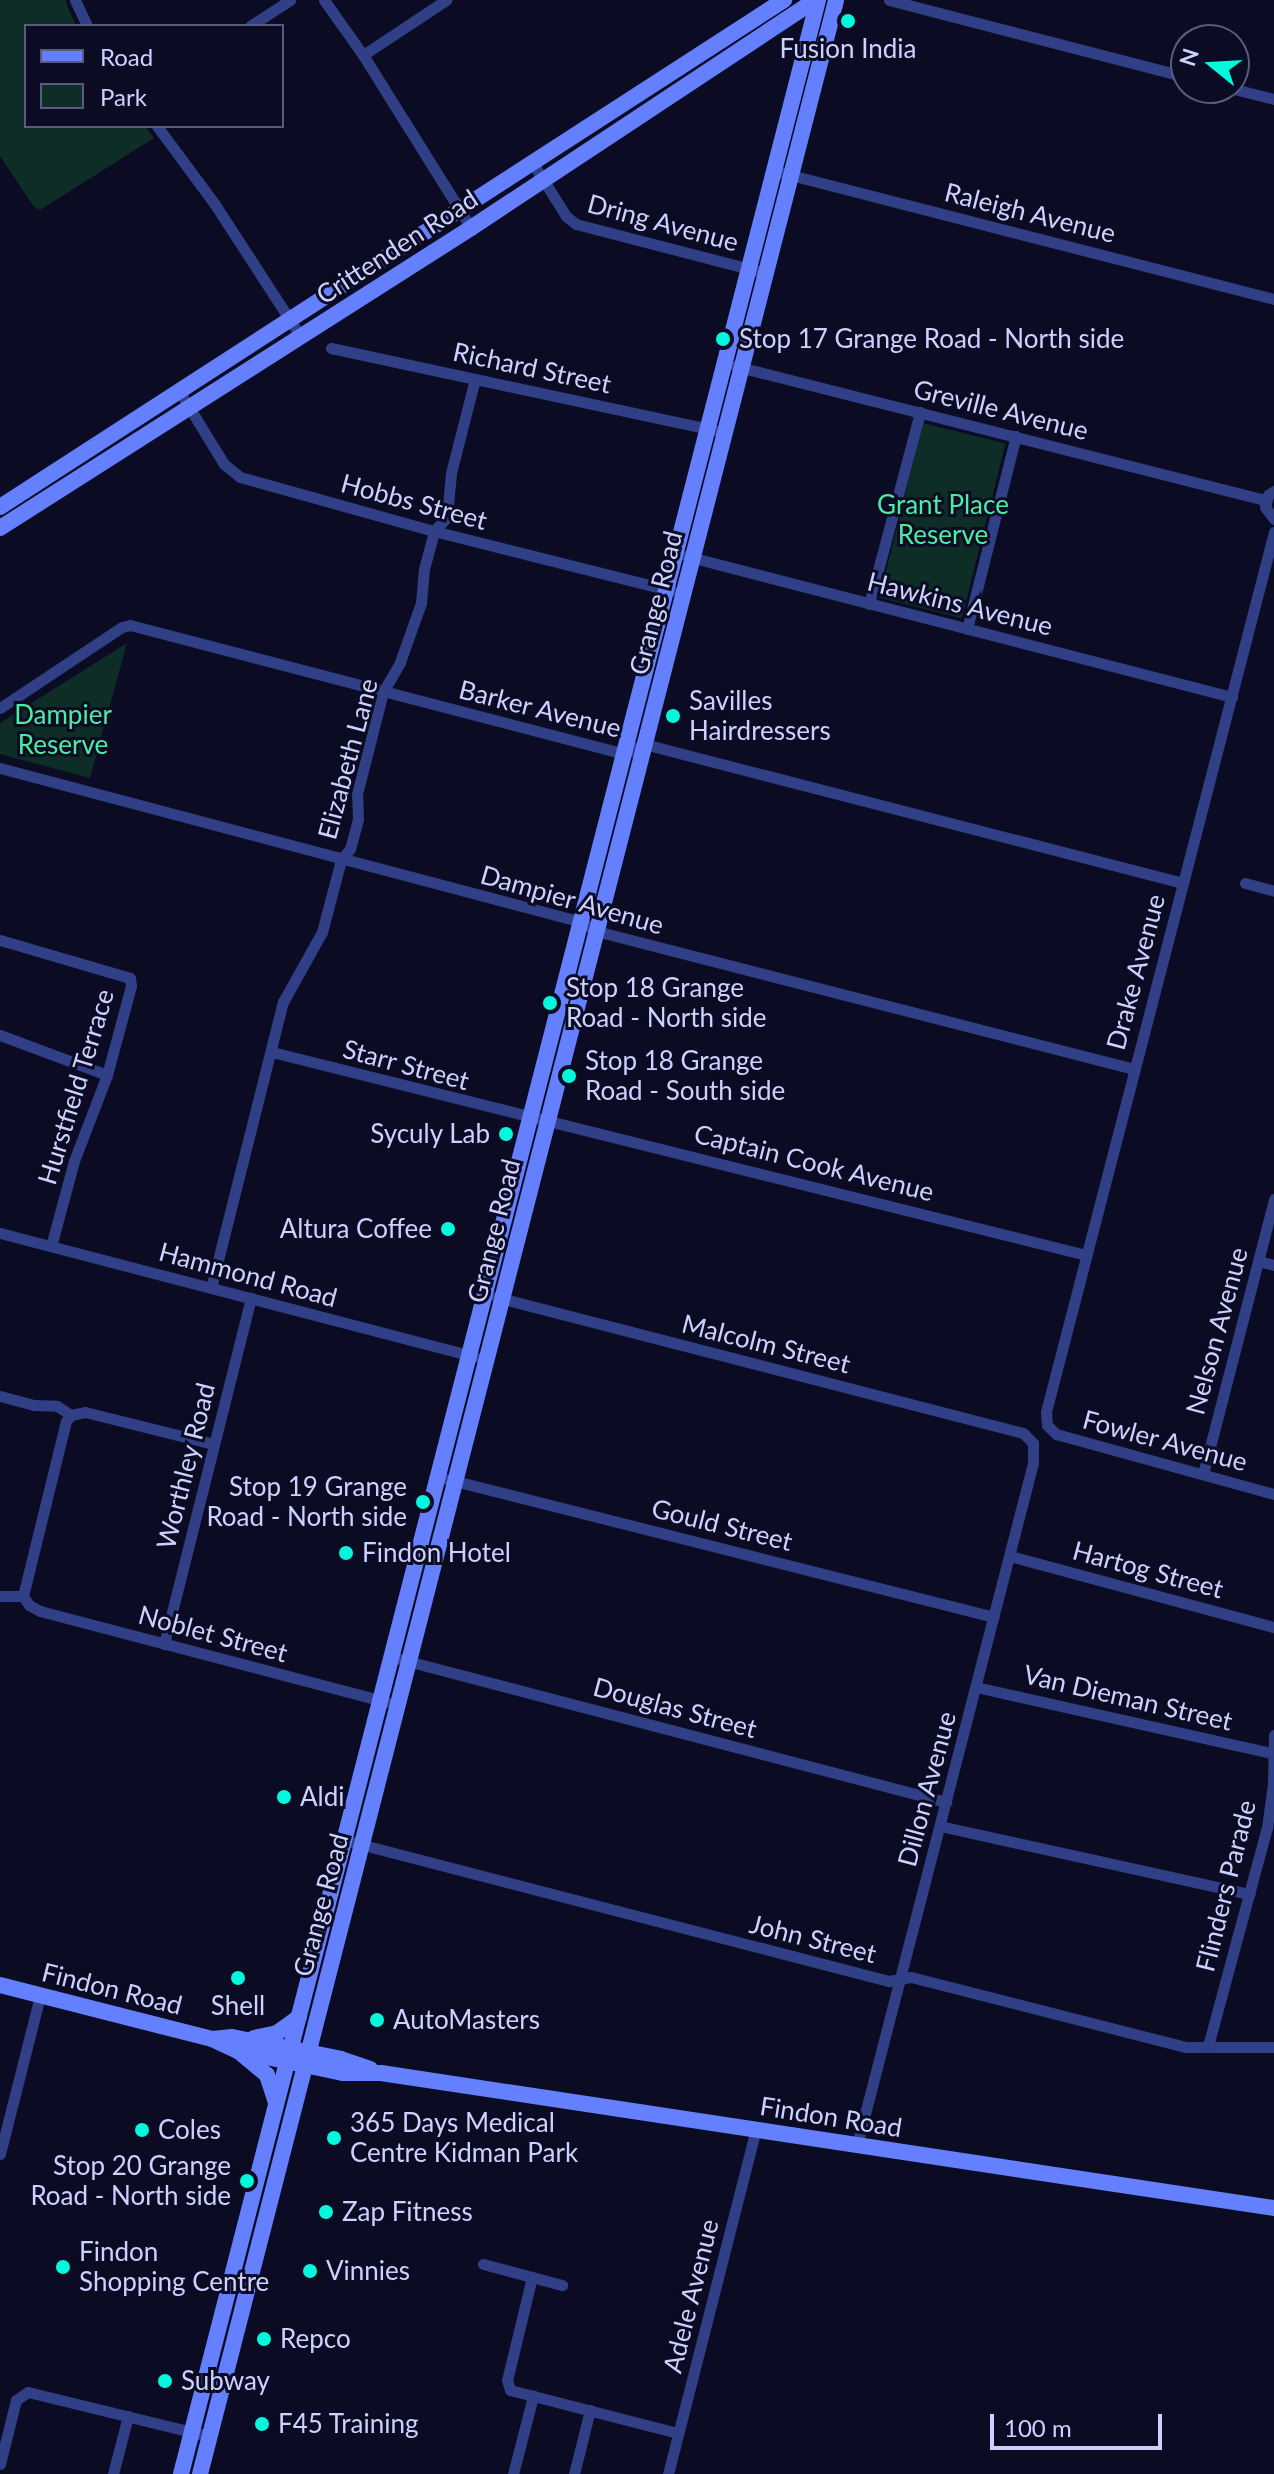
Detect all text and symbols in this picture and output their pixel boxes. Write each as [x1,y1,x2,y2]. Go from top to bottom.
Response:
marker: Fusion India [839,12,857,30]
legend [24,24,284,128]
north arrow [1170,24,1250,104]
place label: Fusion India [780,33,916,65]
text: Road [100,42,153,71]
text: N [1173,45,1204,69]
text: Park [100,82,147,111]
street label: Raleigh Avenue [941,177,1119,249]
street label: Crittenden Road [310,183,484,311]
street label: Dring Avenue [584,188,742,258]
place label: Stop 17 Grange Road - North side [739,323,1124,355]
marker: Stop 17 Grange Road - North side [714,330,732,348]
street label: Richard Street [450,336,614,400]
street label: Greville Avenue [910,373,1092,447]
street label: Hobbs Street [338,468,490,536]
park label: Grant Place Reserve [877,489,1009,550]
street label: Grange Road [623,528,689,678]
street label: Hawkins Avenue [864,566,1056,642]
street label: Barker Avenue [455,674,625,744]
street label: Elizabeth Lane [312,675,384,843]
place label: Savilles Hairdressers [689,685,831,746]
park label: Dampier Reserve [14,699,112,760]
marker: Savilles Hairdressers [664,707,682,725]
street label: Dampier Avenue [476,859,668,941]
street label: Drake Avenue [1100,890,1172,1054]
place label: Stop 18 Grange Road - North side [566,972,767,1034]
street label: Hurstfield Terrace [31,985,121,1189]
marker: Stop 18 Grange Road - North side [541,994,559,1012]
street label: Starr Street [339,1033,473,1097]
place label: Stop 18 Grange Road - South side [585,1045,785,1106]
marker: Stop 18 Grange Road - South side [560,1067,578,1085]
place label: Syculy Lab [370,1118,490,1150]
street label: Captain Cook Avenue [690,1118,938,1208]
marker: Syculy Lab [497,1125,515,1143]
street label: Grange Road [461,1156,527,1306]
place label: Altura Coffee [280,1213,432,1245]
marker: Altura Coffee [439,1220,457,1238]
street label: Hammond Road [155,1236,341,1314]
street label: Nelson Avenue [1180,1244,1254,1418]
street label: Malcolm Street [679,1308,853,1380]
street label: Worthley Road [150,1379,222,1553]
street label: Fowler Avenue [1079,1404,1251,1478]
place label: Stop 19 Grange Road - North side [206,1471,407,1532]
street label: Gould Street [648,1492,796,1558]
marker: Stop 19 Grange Road - North side [414,1493,432,1511]
street label: Hartog Street [1069,1535,1227,1605]
place label: Findon Hotel [362,1537,511,1569]
marker: Findon Hotel [337,1544,355,1562]
street label: Noblet Street [135,1599,291,1669]
street label: Van Dieman Street [1021,1659,1235,1737]
street label: Douglas Street [590,1671,760,1745]
street label: Dillon Avenue [891,1708,963,1870]
place label: Aldi [300,1781,344,1813]
marker: Aldi [275,1788,293,1806]
street label: Flinders Parade [1190,1797,1262,1975]
street label: Grange Road [287,1830,355,1980]
street label: John Street [746,1908,880,1970]
street label: Findon Road [39,1957,185,2021]
marker: Shell [229,1969,247,1987]
place label: Shell [211,1990,265,2022]
place label: AutoMasters [393,2004,540,2036]
marker: AutoMasters [368,2011,386,2029]
street label: Findon Road [758,2090,904,2144]
place label: 365 Days Medical Centre Kidman Park [350,2107,578,2168]
place label: Coles [158,2114,221,2146]
marker: Coles [133,2121,151,2139]
marker: 365 Days Medical Centre Kidman Park [325,2129,343,2147]
place label: Stop 20 Grange Road - North side [30,2150,231,2212]
marker: Stop 20 Grange Road - North side [238,2172,256,2190]
place label: Zap Fitness [342,2196,473,2228]
marker: Zap Fitness [317,2203,335,2221]
street label: Adele Avenue [657,2215,725,2377]
place label: Findon Shopping Centre [79,2236,269,2298]
place label: Vinnies [326,2255,410,2287]
marker: Findon Shopping Centre [54,2258,72,2276]
marker: Vinnies [301,2262,319,2280]
place label: Repco [280,2323,351,2355]
marker: Repco [255,2330,273,2348]
place label: Subway [181,2365,270,2397]
marker: Subway [156,2372,174,2390]
scale bar [994,2398,1166,2448]
place label: F45 Training [278,2408,419,2440]
text: 100 m [1004,2413,1072,2442]
marker: F45 Training [253,2415,271,2433]

